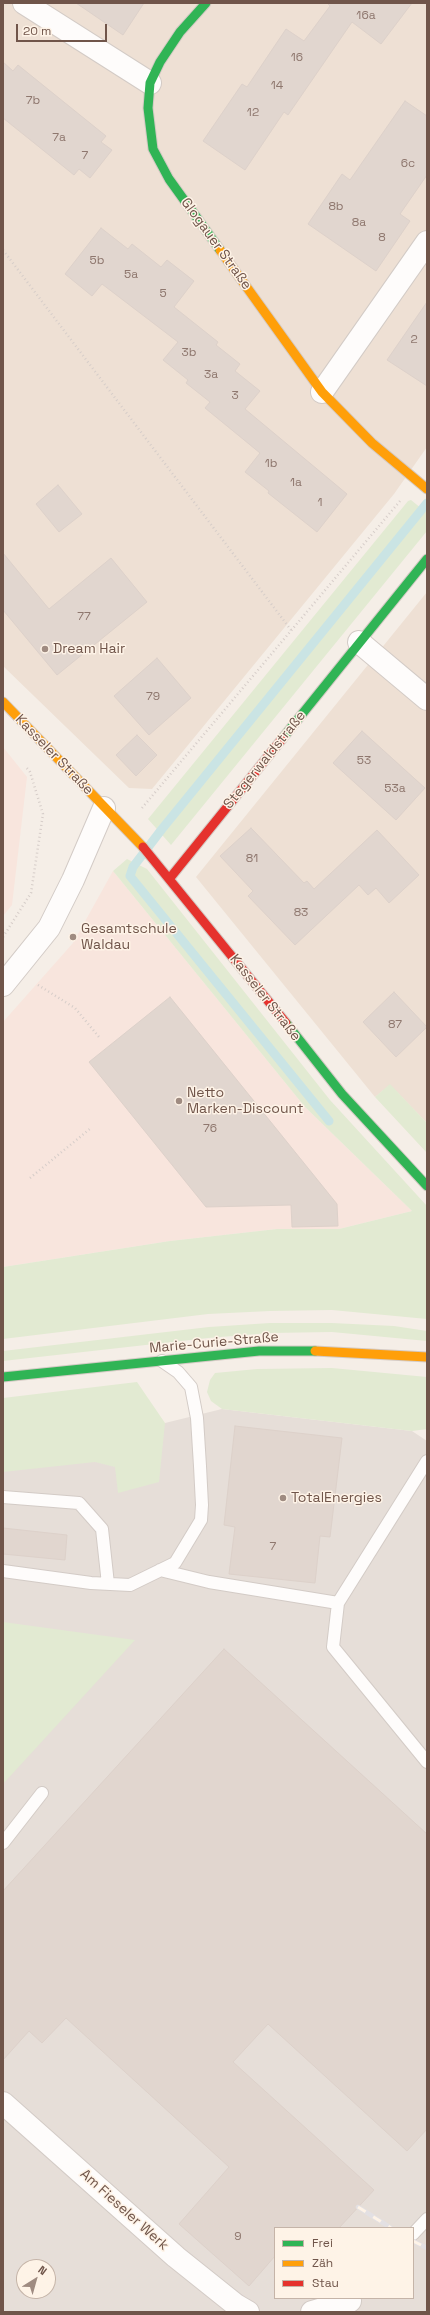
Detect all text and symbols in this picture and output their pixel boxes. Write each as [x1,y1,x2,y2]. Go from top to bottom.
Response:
house number: 16a [356,9,376,23]
scale bar [18,16,109,42]
text: 20 m [23,23,51,39]
house number: 16 [291,51,303,65]
house number: 14 [271,79,283,93]
house number: 7b [26,94,40,108]
house number: 12 [247,106,259,120]
house number: 7a [52,131,66,145]
house number: 7 [82,149,88,163]
house number: 6c [401,157,415,171]
street label: Glogauer Straße [177,195,255,293]
house number: 8b [328,200,344,214]
house number: 8a [352,216,366,230]
house number: 8 [378,231,386,245]
house number: 5b [90,254,104,268]
house number: 5a [124,268,138,282]
house number: 5 [159,287,167,301]
house number: 2 [410,333,418,347]
house number: 3b [182,346,196,360]
house number: 3a [204,368,218,382]
house number: 3 [231,389,239,403]
house number: 1b [265,457,277,471]
house number: 1a [290,476,302,490]
house number: 1 [317,496,323,510]
house number: 77 [77,610,91,624]
place label: Dream Hair [53,641,125,657]
marker: Dream Hair [40,644,50,654]
house number: 79 [146,690,160,704]
street label: Stegerwaldstraße [220,708,310,812]
street label: Kasseler Straße [11,711,97,799]
house number: 53 [357,754,371,768]
house number: 53a [384,782,406,796]
house number: 81 [246,852,258,866]
house number: 83 [294,906,308,920]
place label: Gesamtschule Waldau [81,921,177,954]
marker: Gesamtschule Waldau [68,932,78,942]
street label: Kasseler Straße [226,951,304,1045]
house number: 87 [388,1018,402,1032]
place label: Netto Marken-Discount [187,1085,303,1118]
marker: Netto Marken-Discount [174,1096,184,1106]
house number: 76 [203,1122,217,1136]
street label: Marie-Curie-Straße [149,1329,279,1357]
place label: TotalEnergies [291,1490,382,1506]
marker: TotalEnergies [278,1493,288,1503]
house number: 7 [270,1540,276,1554]
street label: Am Fieseler Werk [76,2166,172,2254]
legend [274,2227,414,2299]
house number: 9 [234,2230,242,2244]
text: Frei [312,2235,333,2251]
text: Zäh [312,2255,333,2271]
north arrow [16,2259,56,2299]
text: N [35,2262,50,2278]
text: Stau [312,2275,339,2291]

